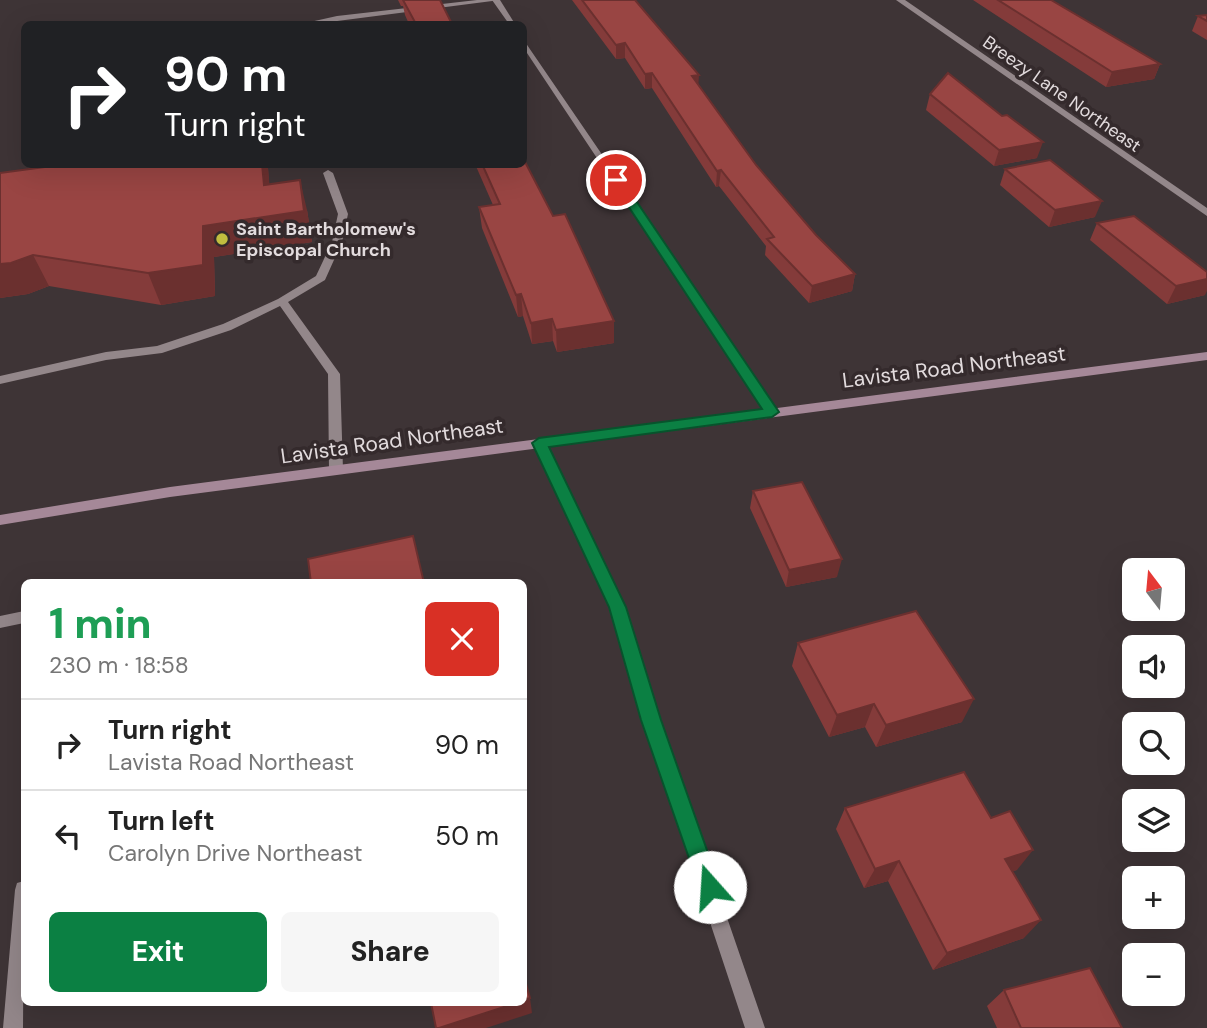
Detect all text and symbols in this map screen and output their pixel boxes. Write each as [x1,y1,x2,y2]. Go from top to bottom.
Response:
street label: Breezy Lane Northeast [978,30,1146,158]
text: 90 m [164,42,287,106]
icon: right [49,49,140,140]
text: Turn right [164,104,306,146]
pin [586,150,646,210]
icon: arrive [597,161,635,199]
place label: Saint Bartholomew's Episcopal Church [236,217,416,262]
marker: Saint Bartholomew's Episcopal Church [214,231,230,247]
street label: Lavista Road Northeast [841,339,1067,395]
street label: Lavista Road Northeast [279,411,505,471]
north arrow [1122,558,1185,621]
map controls [1122,558,1185,1006]
text: 1 min [49,596,152,651]
button: close [425,602,499,676]
button: sound [1122,635,1185,698]
text: 230 m · 18:58 [49,650,189,680]
button: search [1122,712,1185,775]
text: Turn right [108,713,232,747]
icon: right [49,726,87,764]
text: 90 m [435,728,499,762]
text: Lavista Road Northeast [108,747,354,777]
button: layers [1122,789,1185,852]
text: Turn left [108,804,215,838]
icon: left [49,817,87,855]
text: 50 m [435,819,499,853]
text: Carolyn Drive Northeast [108,838,362,868]
position arrow [673,850,747,924]
button: + [1122,866,1185,929]
button: Exit [49,912,267,992]
button: Share [281,912,499,992]
button: − [1122,943,1185,1006]

